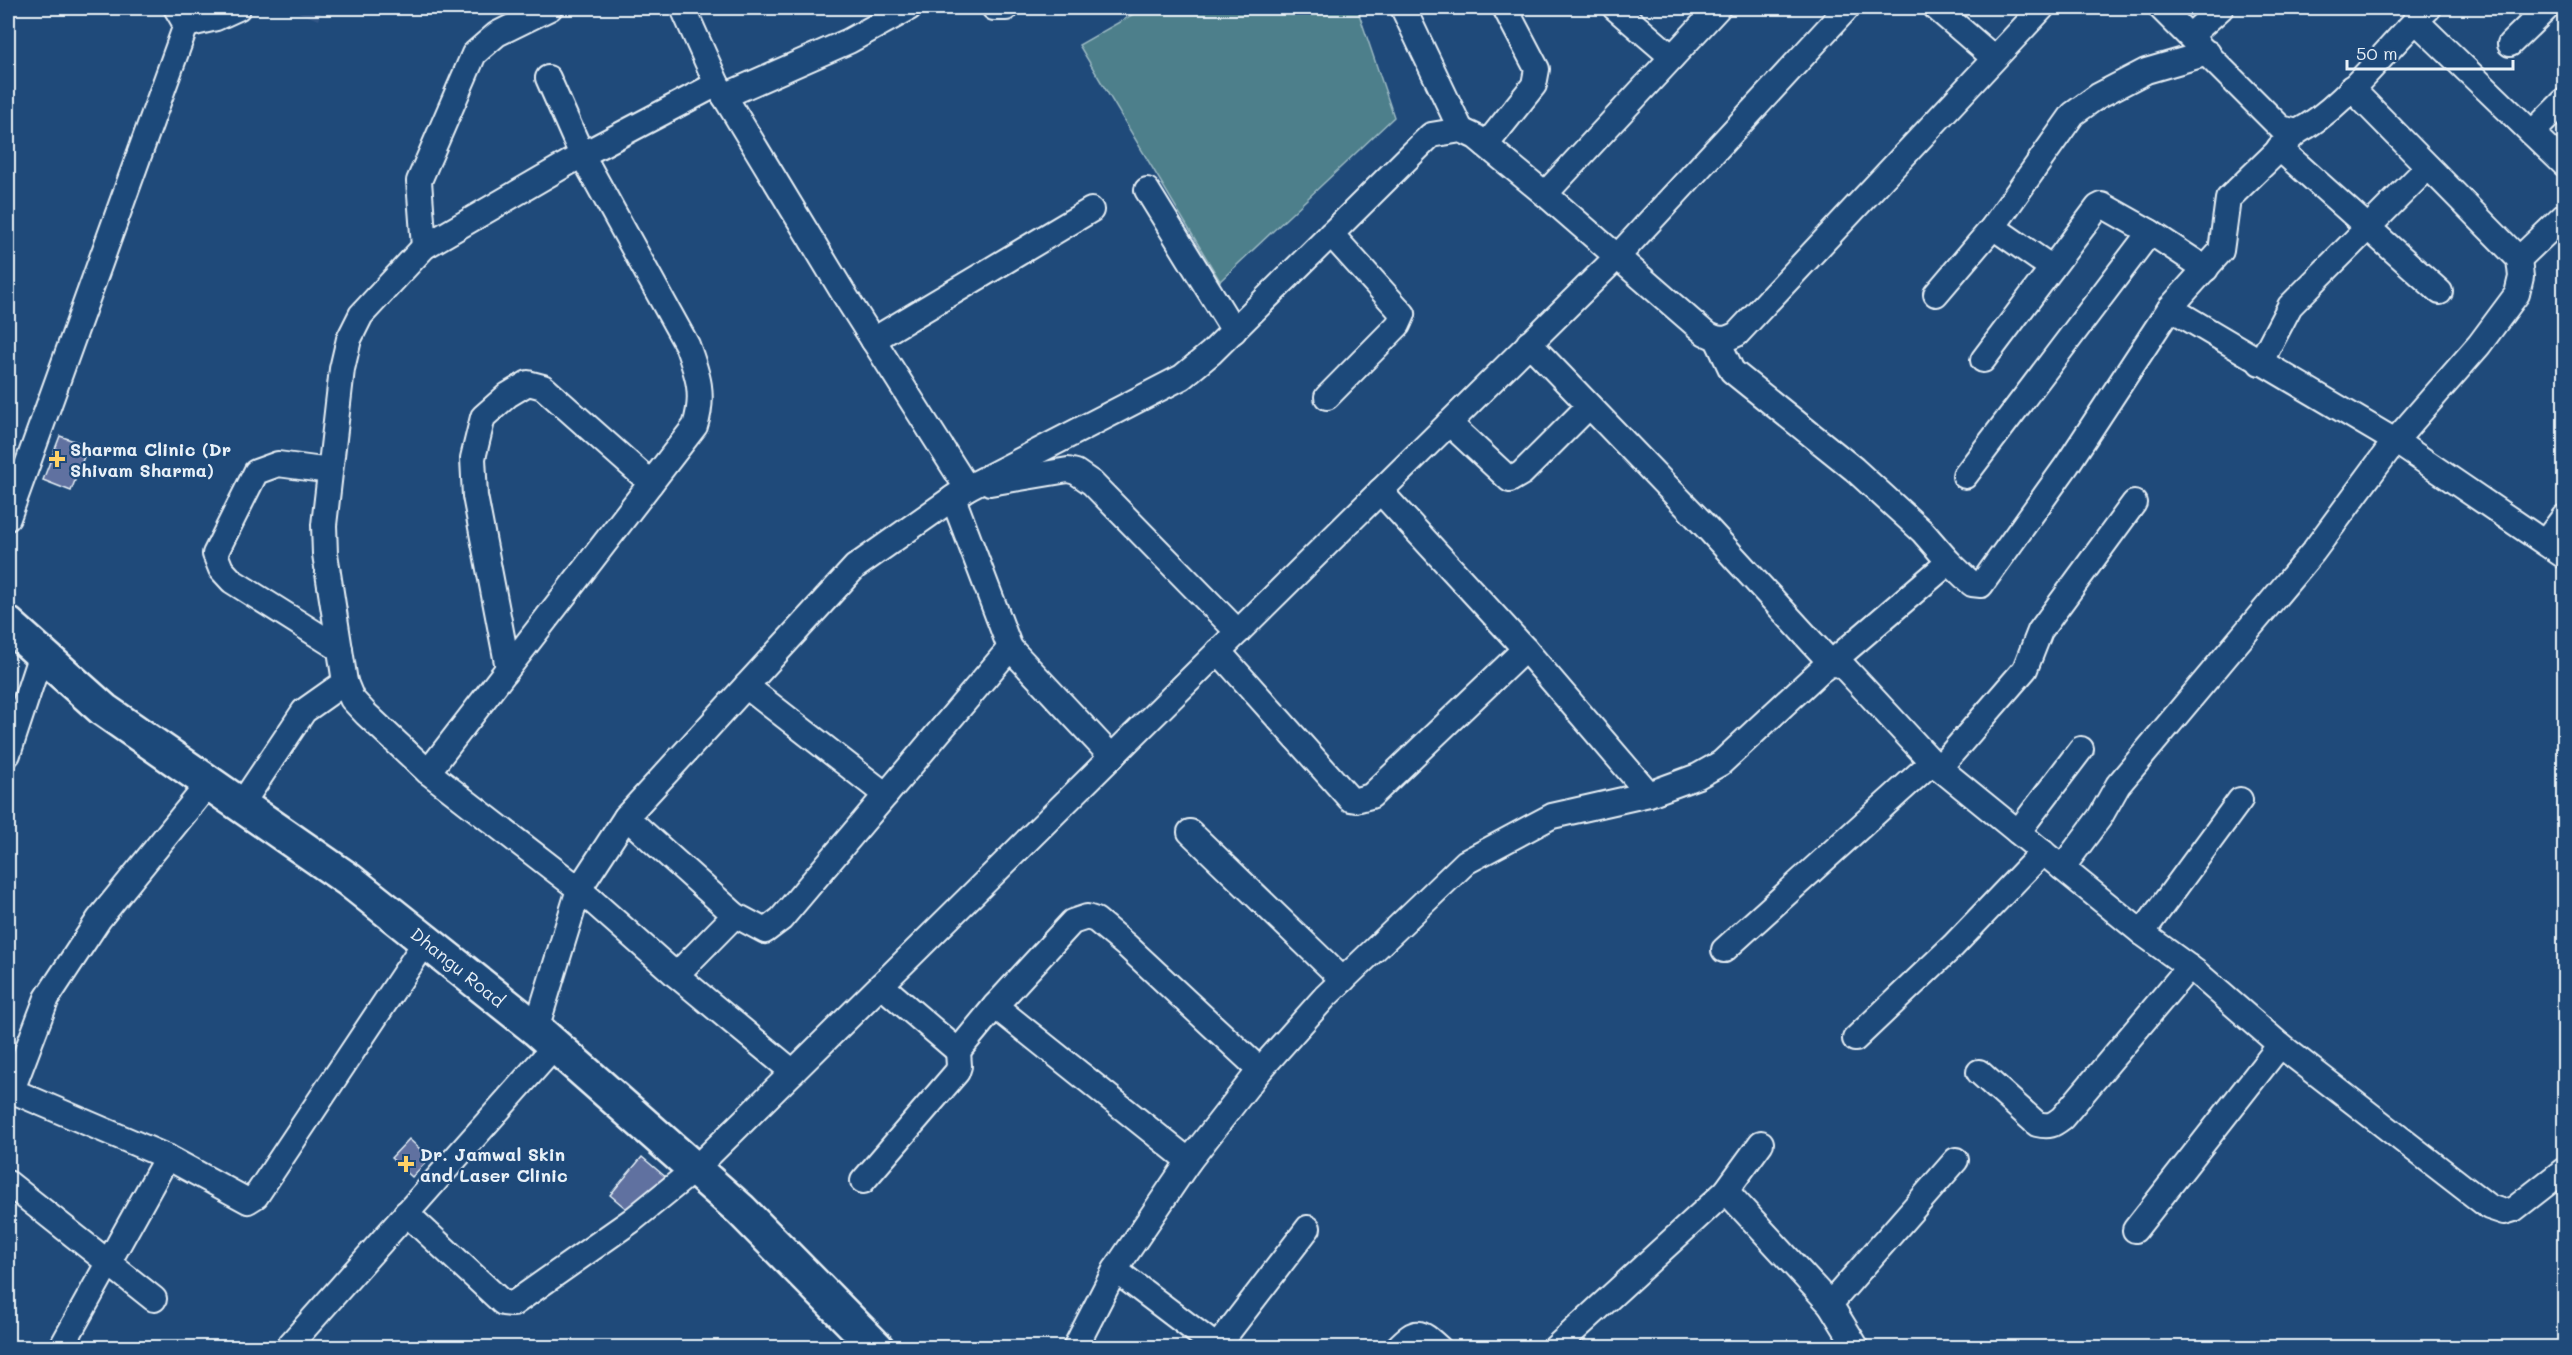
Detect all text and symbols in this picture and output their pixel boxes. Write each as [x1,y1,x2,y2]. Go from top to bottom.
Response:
scale bar [2347,33,2514,71]
text: 50 m [2356,41,2398,65]
place label: Sharma Clinic (Dr Shivam Sharma) [70,437,231,482]
marker: Sharma Clinic (Dr Shivam Sharma) [48,450,66,468]
street label: Dhangu Road [406,922,510,1012]
place label: Dr. Jamwal Skin and Laser Clinic [420,1142,568,1187]
marker: Dr. Jamwal Skin and Laser Clinic [397,1155,415,1173]

